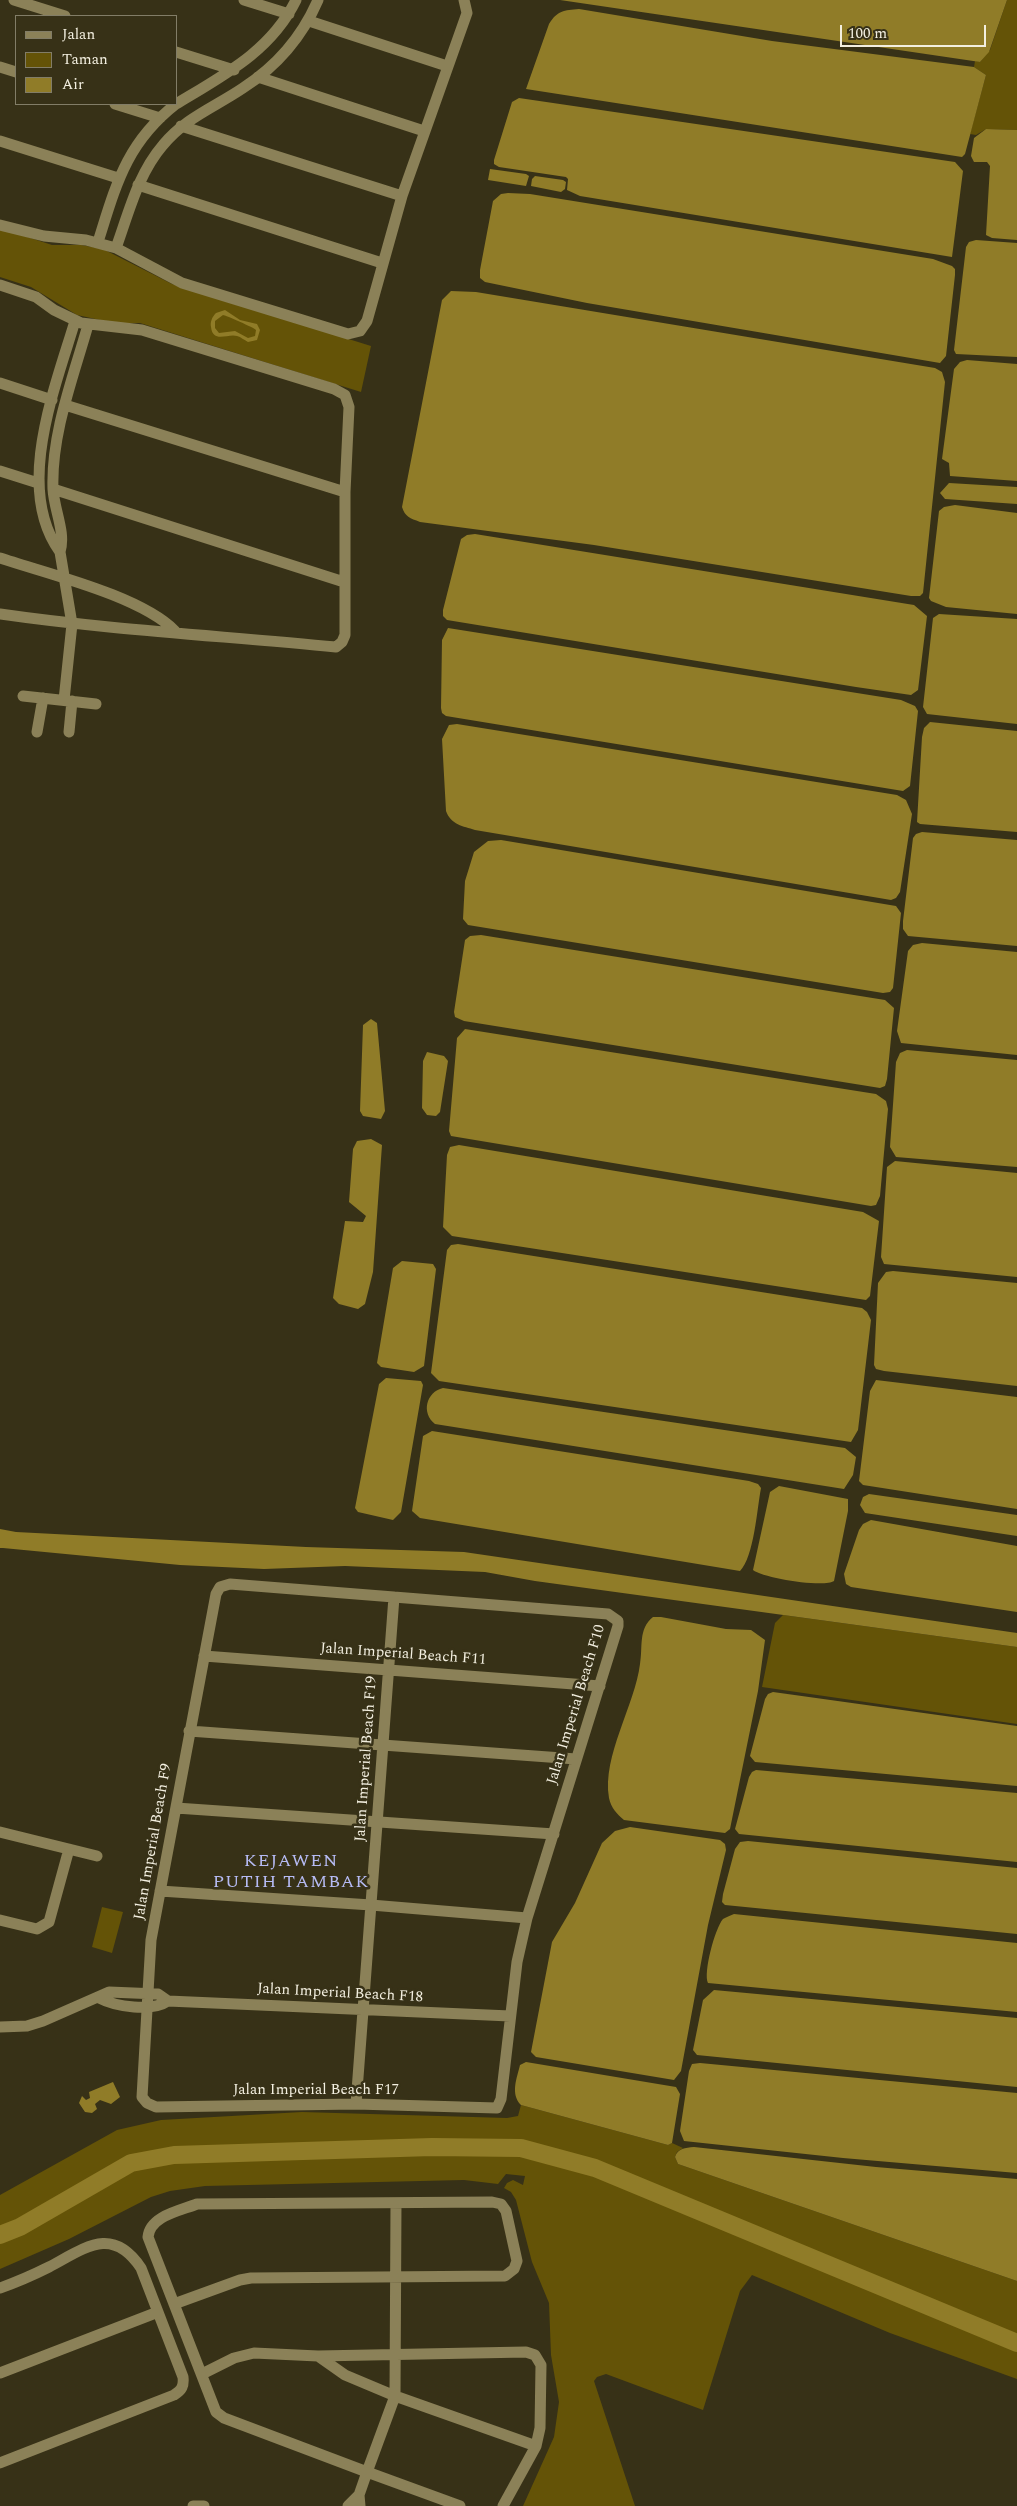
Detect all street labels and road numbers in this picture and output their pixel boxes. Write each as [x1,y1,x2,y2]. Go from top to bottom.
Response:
street label: Jalan Imperial Beach F10 [544,1623,610,1787]
street label: Jalan Imperial Beach F11 [320,1640,486,1670]
street label: Jalan Imperial Beach F19 [352,1676,382,1842]
street label: Jalan Imperial Beach F9 [131,1762,177,1922]
street label: Jalan Imperial Beach F18 [257,1981,423,2007]
street label: Jalan Imperial Beach F17 [233,2082,399,2100]

